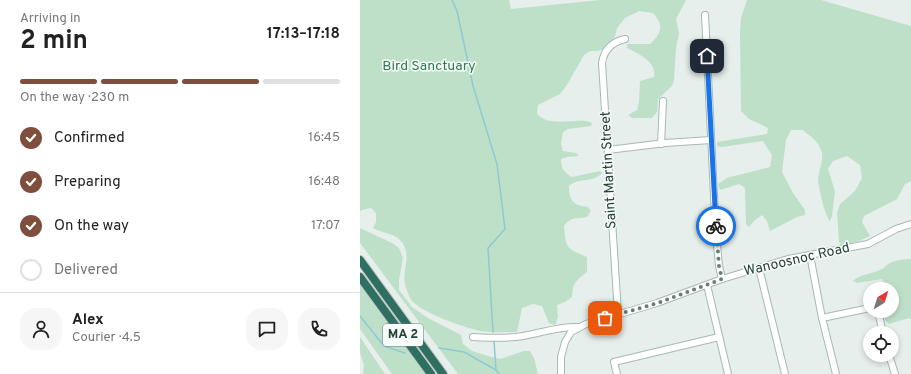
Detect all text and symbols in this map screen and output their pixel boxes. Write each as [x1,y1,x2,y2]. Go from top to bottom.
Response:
text: Arriving in [20,11,81,27]
text: 2 min [20,25,88,58]
text: 17:13–17:18 [267,25,340,44]
pin [690,39,724,73]
icon: home [696,45,718,67]
park label: Bird Sanctuary [382,58,476,75]
text: On the way · 230 m [20,90,129,106]
street label: Saint Martin Street [597,111,621,229]
icon: check [20,127,42,149]
text: Confirmed [54,129,125,148]
text: 16:45 [308,130,340,146]
icon: check [20,171,42,193]
text: Preparing [54,173,121,192]
text: 16:48 [308,174,340,190]
courier [696,206,736,246]
icon: check [20,215,42,237]
icon: bike [705,215,727,237]
text: On the way [54,217,129,236]
text: 17:07 [311,218,340,234]
street label: Wanoosnoc Road [742,240,852,280]
text: Delivered [54,261,118,280]
north arrow [863,282,899,318]
map controls [863,282,899,362]
pin [588,301,622,335]
icon: bag [594,307,616,329]
button: person [20,308,62,350]
button: chat [246,308,288,350]
button: phone [298,308,340,350]
text: Alex [72,311,104,330]
road number: MA 2 [383,324,423,346]
button: locate [863,326,899,362]
text: Courier · 4.5 [72,330,141,346]

